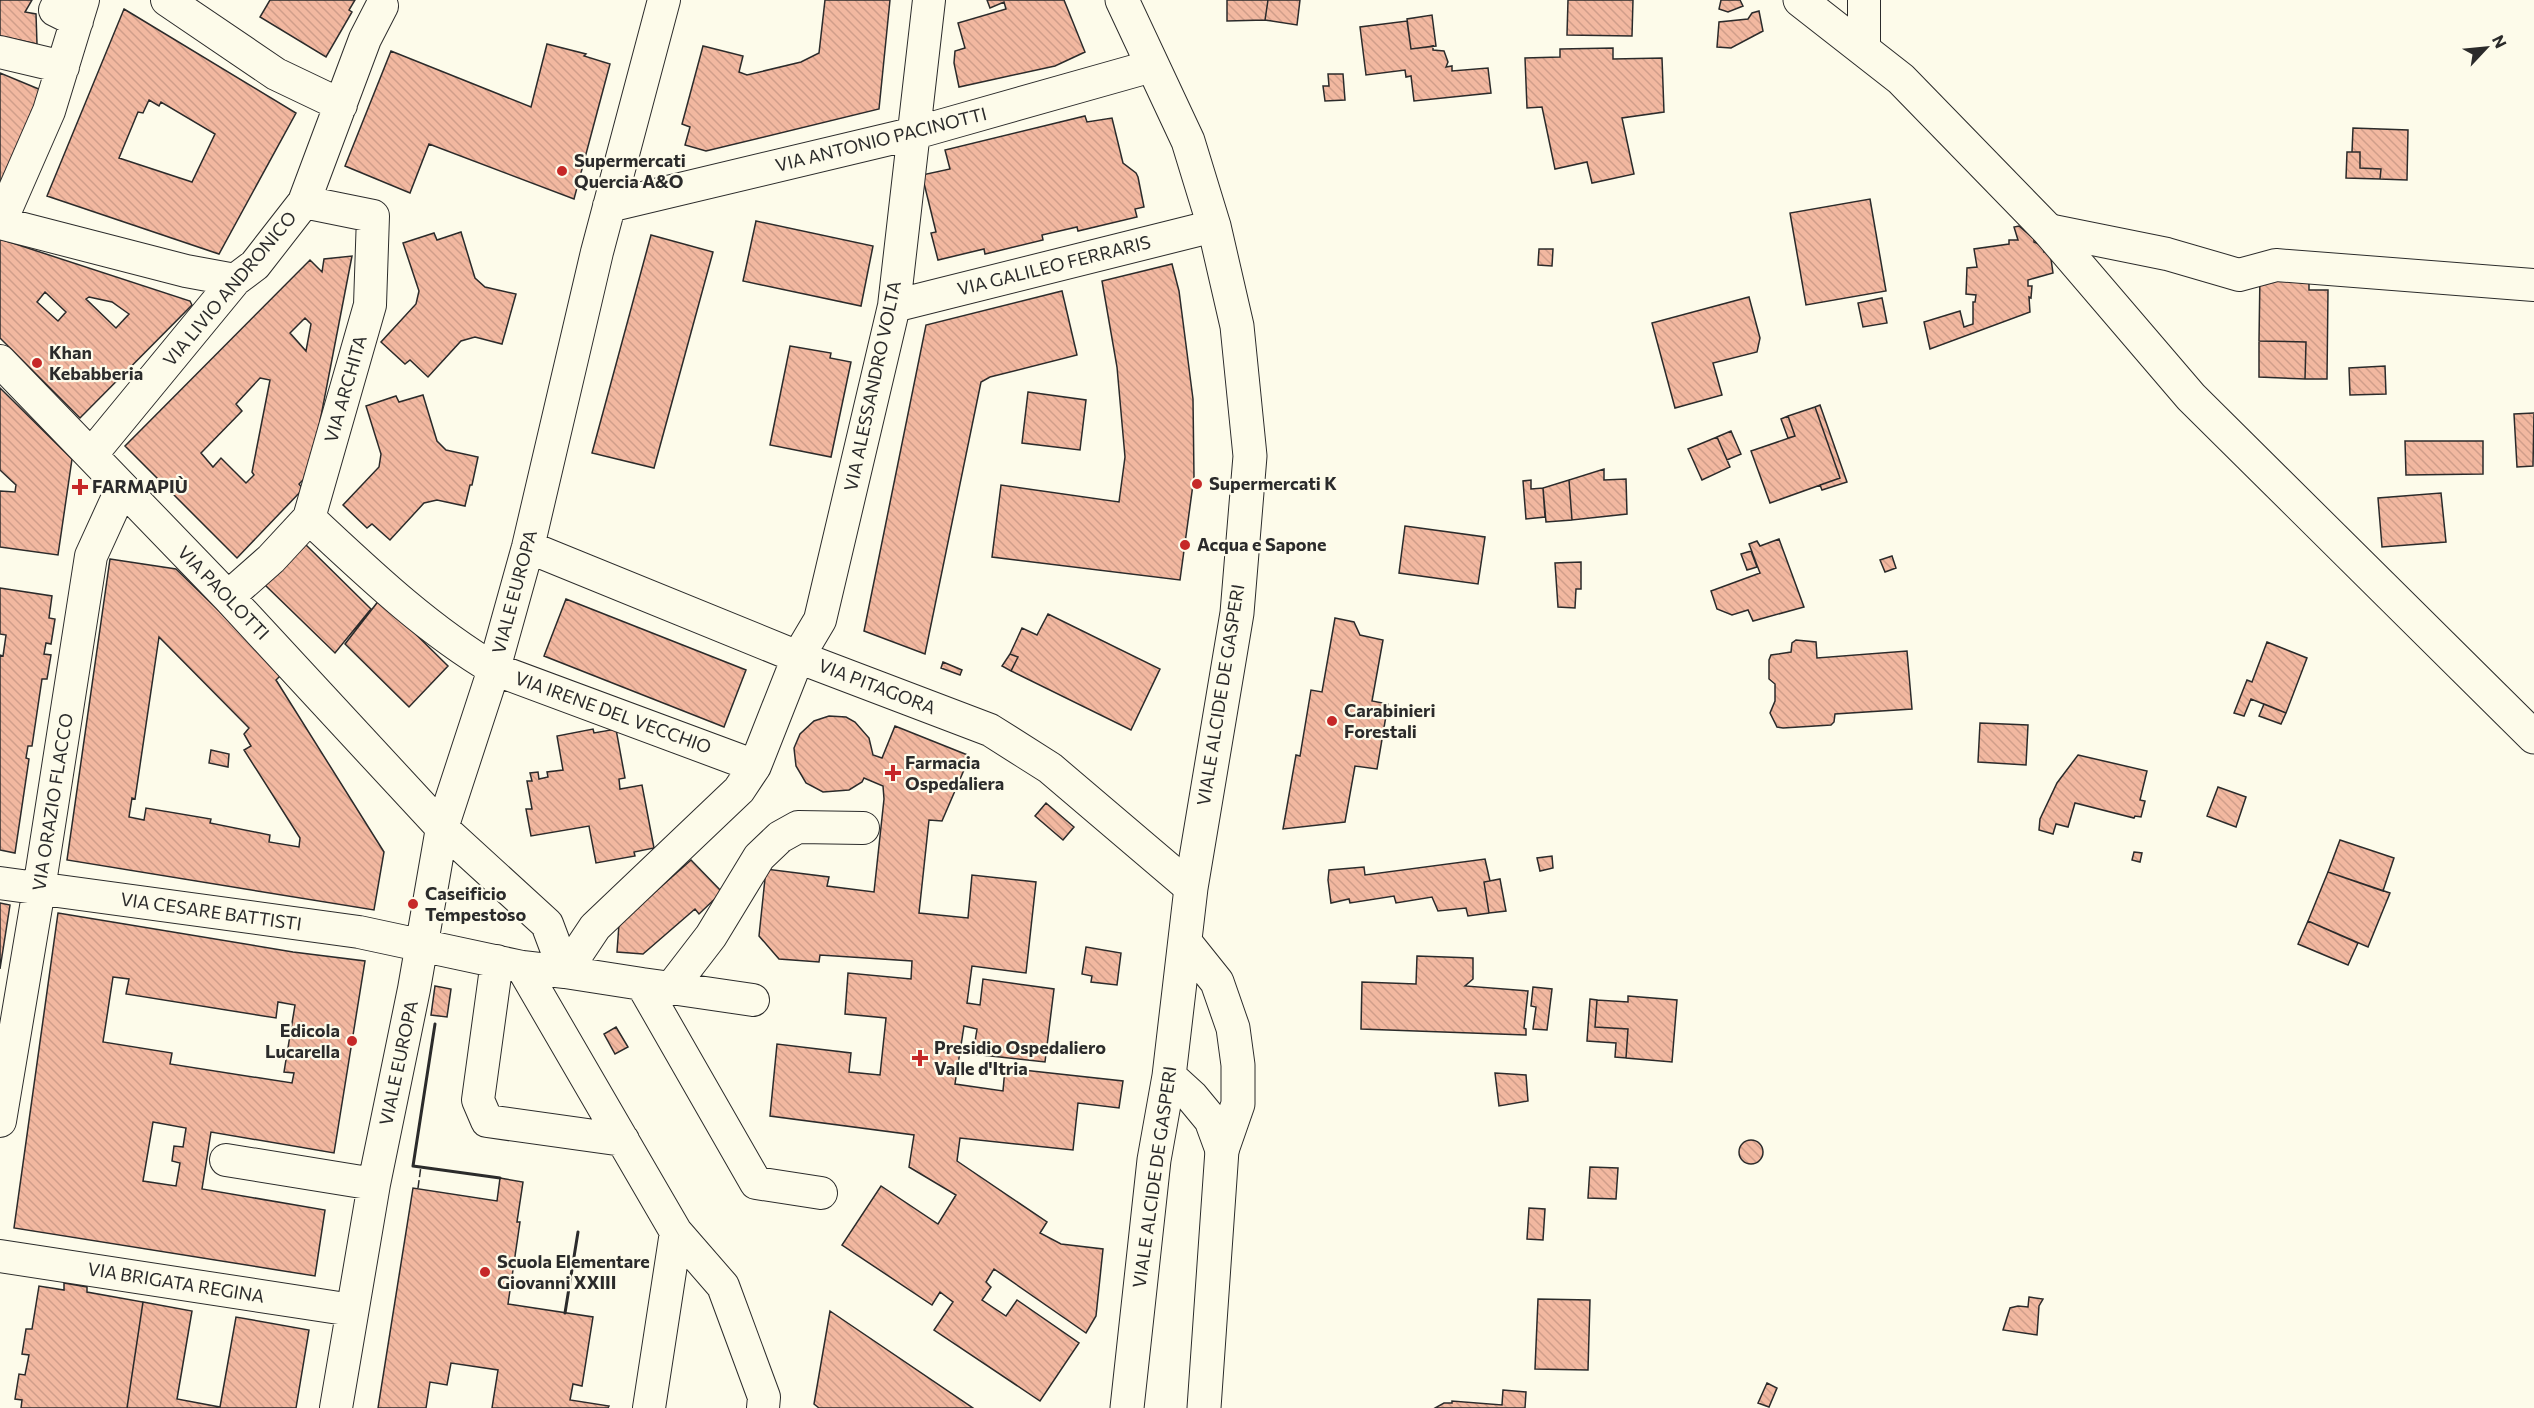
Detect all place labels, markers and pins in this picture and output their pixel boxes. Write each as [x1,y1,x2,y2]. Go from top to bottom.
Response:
place label: Supermercati Quercia A&O [574,149,686,192]
marker: Supermercati Quercia A&O [555,164,569,178]
place label: Khan Kebabberia [49,341,143,384]
marker: Khan Kebabberia [30,356,44,370]
place label: Supermercati K [1209,472,1337,494]
place label: FARMAPIÙ [92,475,188,497]
marker: Supermercati K [1190,477,1204,491]
marker: FARMAPIÙ [73,480,87,494]
place label: Acqua e Sapone [1197,533,1326,555]
marker: Acqua e Sapone [1178,538,1192,552]
place label: Carabinieri Forestali [1344,699,1436,742]
marker: Carabinieri Forestali [1325,714,1339,728]
place label: Farmacia Ospedaliera [905,751,1004,794]
marker: Farmacia Ospedaliera [886,766,900,780]
place label: Caseificio Tempestoso [425,882,526,925]
marker: Caseificio Tempestoso [406,897,420,911]
place label: Edicola Lucarella [265,1019,340,1062]
marker: Edicola Lucarella [345,1034,359,1048]
place label: Presidio Ospedaliero Valle d'Itria [934,1036,1106,1079]
marker: Presidio Ospedaliero Valle d'Itria [911,1049,929,1067]
place label: Scuola Elementare Giovanni XXIII [497,1250,650,1293]
marker: Scuola Elementare Giovanni XXIII [478,1265,492,1279]

